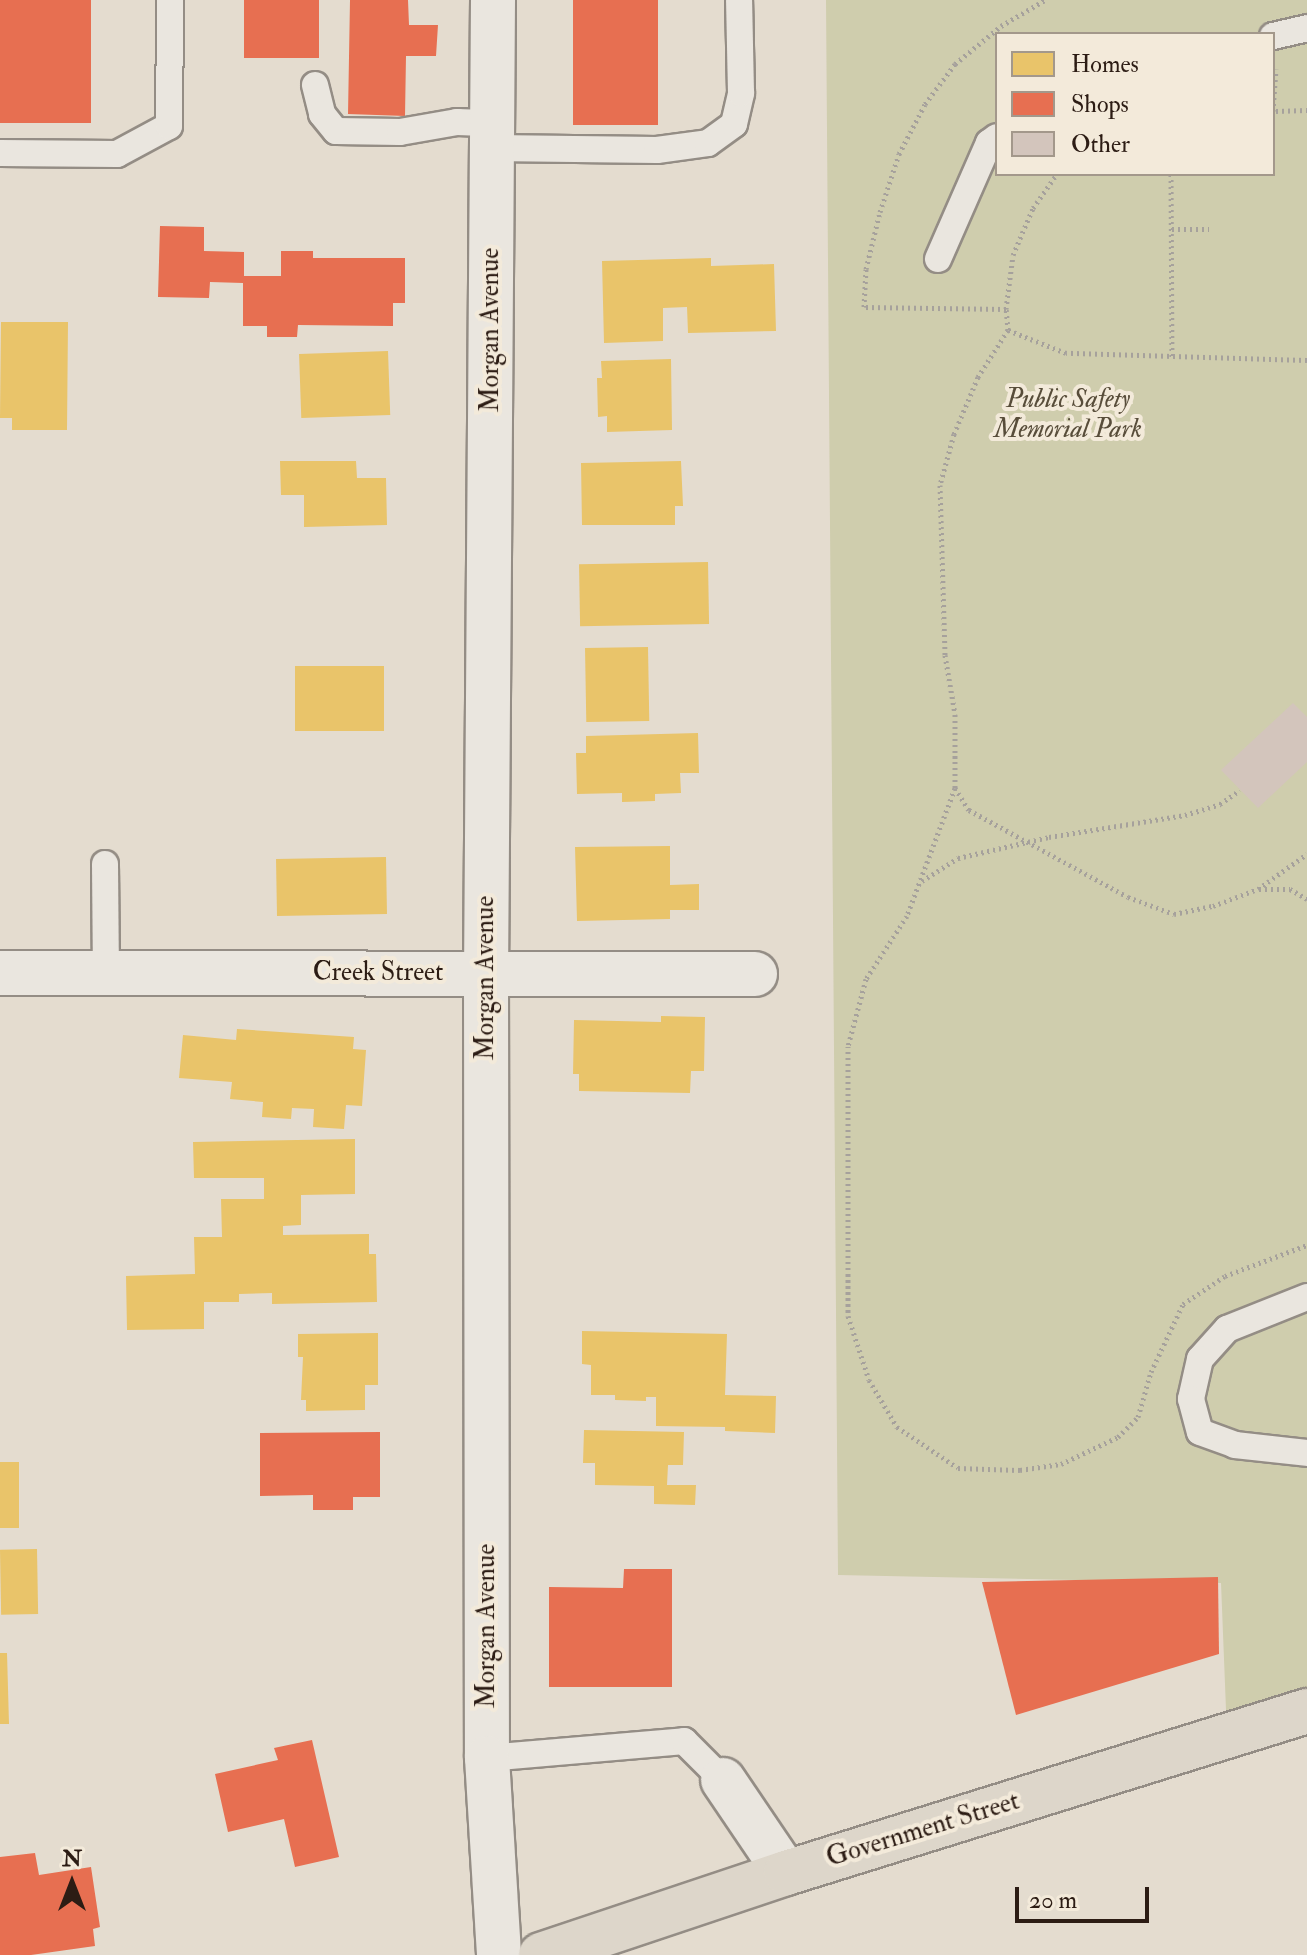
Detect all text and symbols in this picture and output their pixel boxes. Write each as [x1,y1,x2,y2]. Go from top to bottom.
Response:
legend [995,32,1275,176]
text: Homes [1071,49,1139,80]
text: Shops [1071,89,1129,120]
text: Other [1071,129,1130,160]
street label: Morgan Avenue [475,248,507,412]
park label: Public Safety Memorial Park [994,384,1142,446]
street label: Morgan Avenue [470,896,502,1060]
street label: Creek Street [313,957,443,989]
street label: Morgan Avenue [471,1544,503,1708]
street label: Government Street [823,1786,1023,1874]
north arrow [32,1843,112,1923]
text: N [62,1845,82,1873]
scale bar [1019,1871,1153,1921]
text: 20 m [1029,1885,1077,1916]

